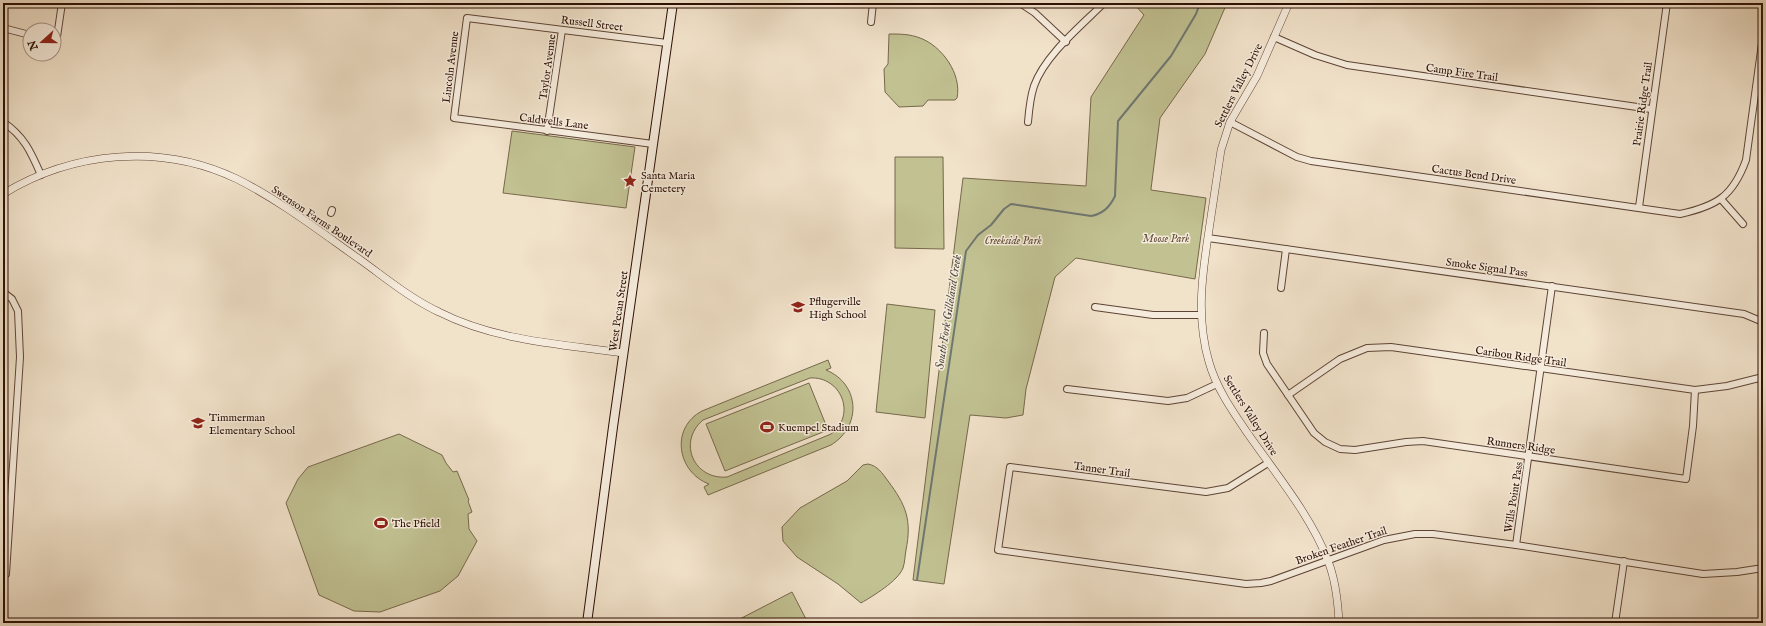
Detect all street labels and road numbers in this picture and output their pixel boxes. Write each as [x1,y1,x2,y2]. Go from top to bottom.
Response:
street label: Russell Street [560,13,624,35]
street label: Lincoln Avenue [440,30,462,104]
street label: Taylor Avenue [536,33,560,101]
street label: Settlers Valley Drive [1212,41,1266,130]
street label: Camp Fire Trail [1425,61,1499,85]
street label: Prairie Ridge Trail [1630,61,1656,147]
street label: Caldwells Lane [519,111,589,133]
street label: Cactus Bend Drive [1431,162,1517,188]
street label: Swenson Farms Boulevard [268,183,375,261]
street label: Smoke Signal Pass [1445,255,1529,281]
street label: West Pecan Street [606,270,632,352]
street label: Caribou Ridge Trail [1474,344,1567,370]
street label: Settlers Valley Drive [1220,373,1281,458]
street label: Runners Ridge [1486,434,1556,458]
street label: Tanner Trail [1073,459,1131,481]
street label: Wills Point Pass [1501,461,1527,534]
street label: Broken Feather Trail [1294,524,1389,568]

